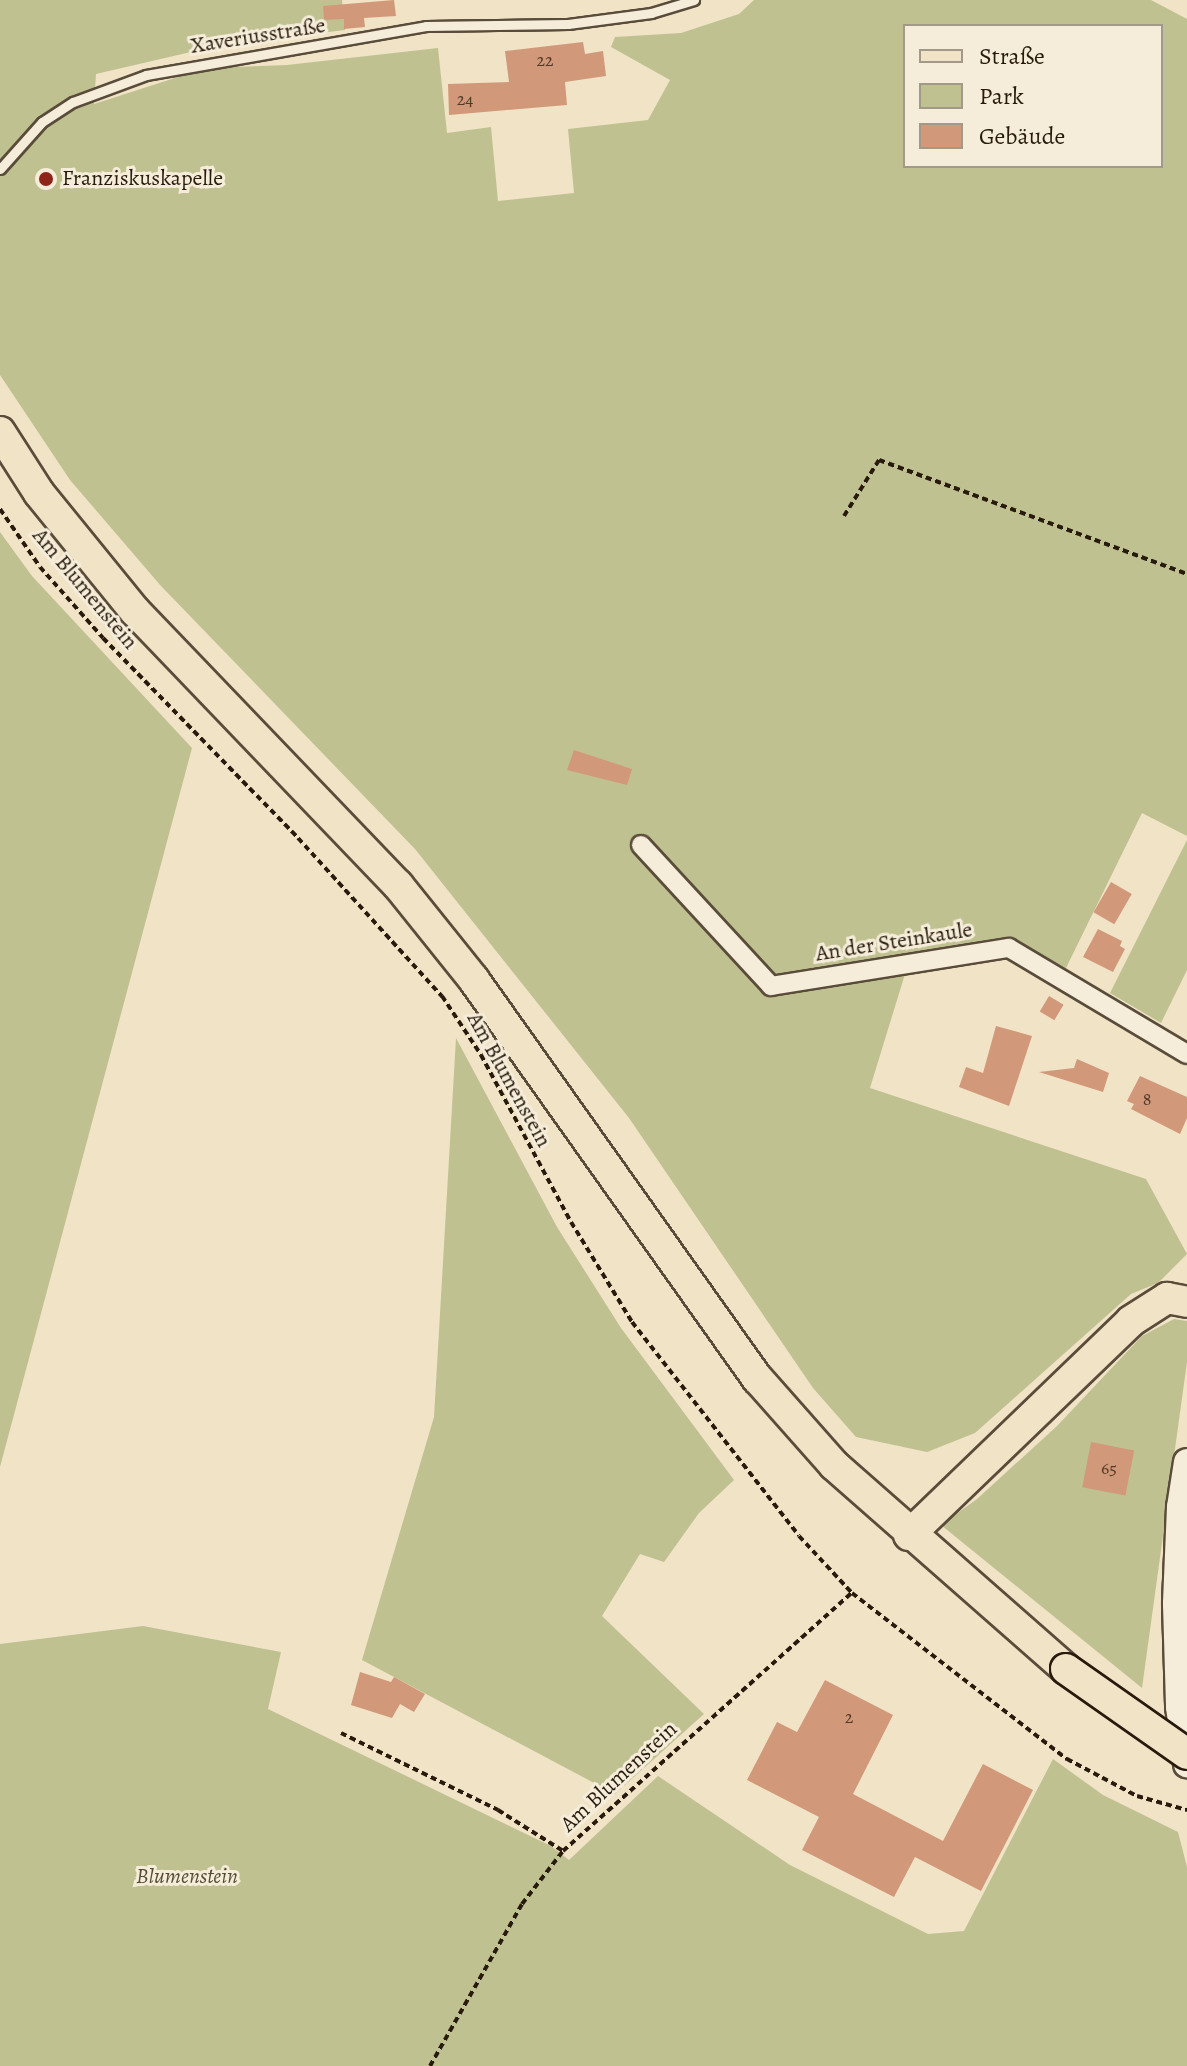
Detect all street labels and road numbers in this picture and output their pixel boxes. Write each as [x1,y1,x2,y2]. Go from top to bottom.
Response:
street label: Xaveriusstraße [189,12,327,60]
street label: Am Blumenstein [27,523,143,655]
street label: An der Steinkaule [814,917,974,967]
street label: Am Blumenstein [461,1008,557,1152]
street label: Am Blumenstein [555,1716,683,1838]

